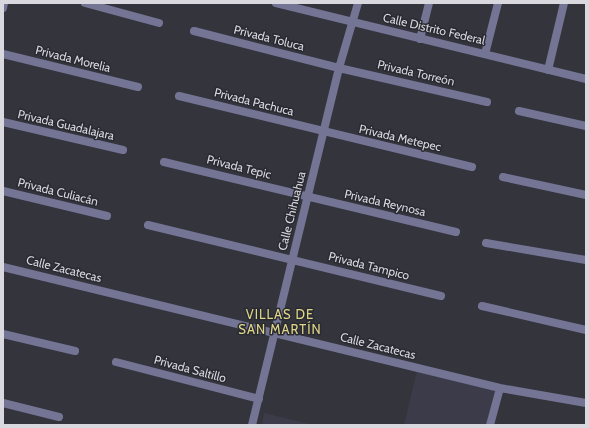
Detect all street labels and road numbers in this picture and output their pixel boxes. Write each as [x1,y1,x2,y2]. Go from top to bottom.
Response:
street label: Calle Distrito Federal [382,9,487,48]
street label: Privada Toluca [232,22,306,54]
street label: Privada Morelia [34,42,112,75]
street label: Privada Torreón [376,56,456,89]
street label: Privada Pachuca [213,84,296,119]
street label: Privada Guadalajara [16,106,116,143]
street label: Privada Metepec [358,121,443,154]
street label: Privada Tepic [205,151,274,182]
street label: Calle Chihuahua [274,169,309,252]
street label: Privada Culiacán [16,174,100,209]
street label: Privada Reynosa [343,186,427,219]
street label: Privada Tampico [327,248,412,283]
street label: Calle Zacatecas [25,252,103,285]
street label: Calle Zacatecas [339,329,417,362]
street label: Privada Saltillo [152,352,228,385]

